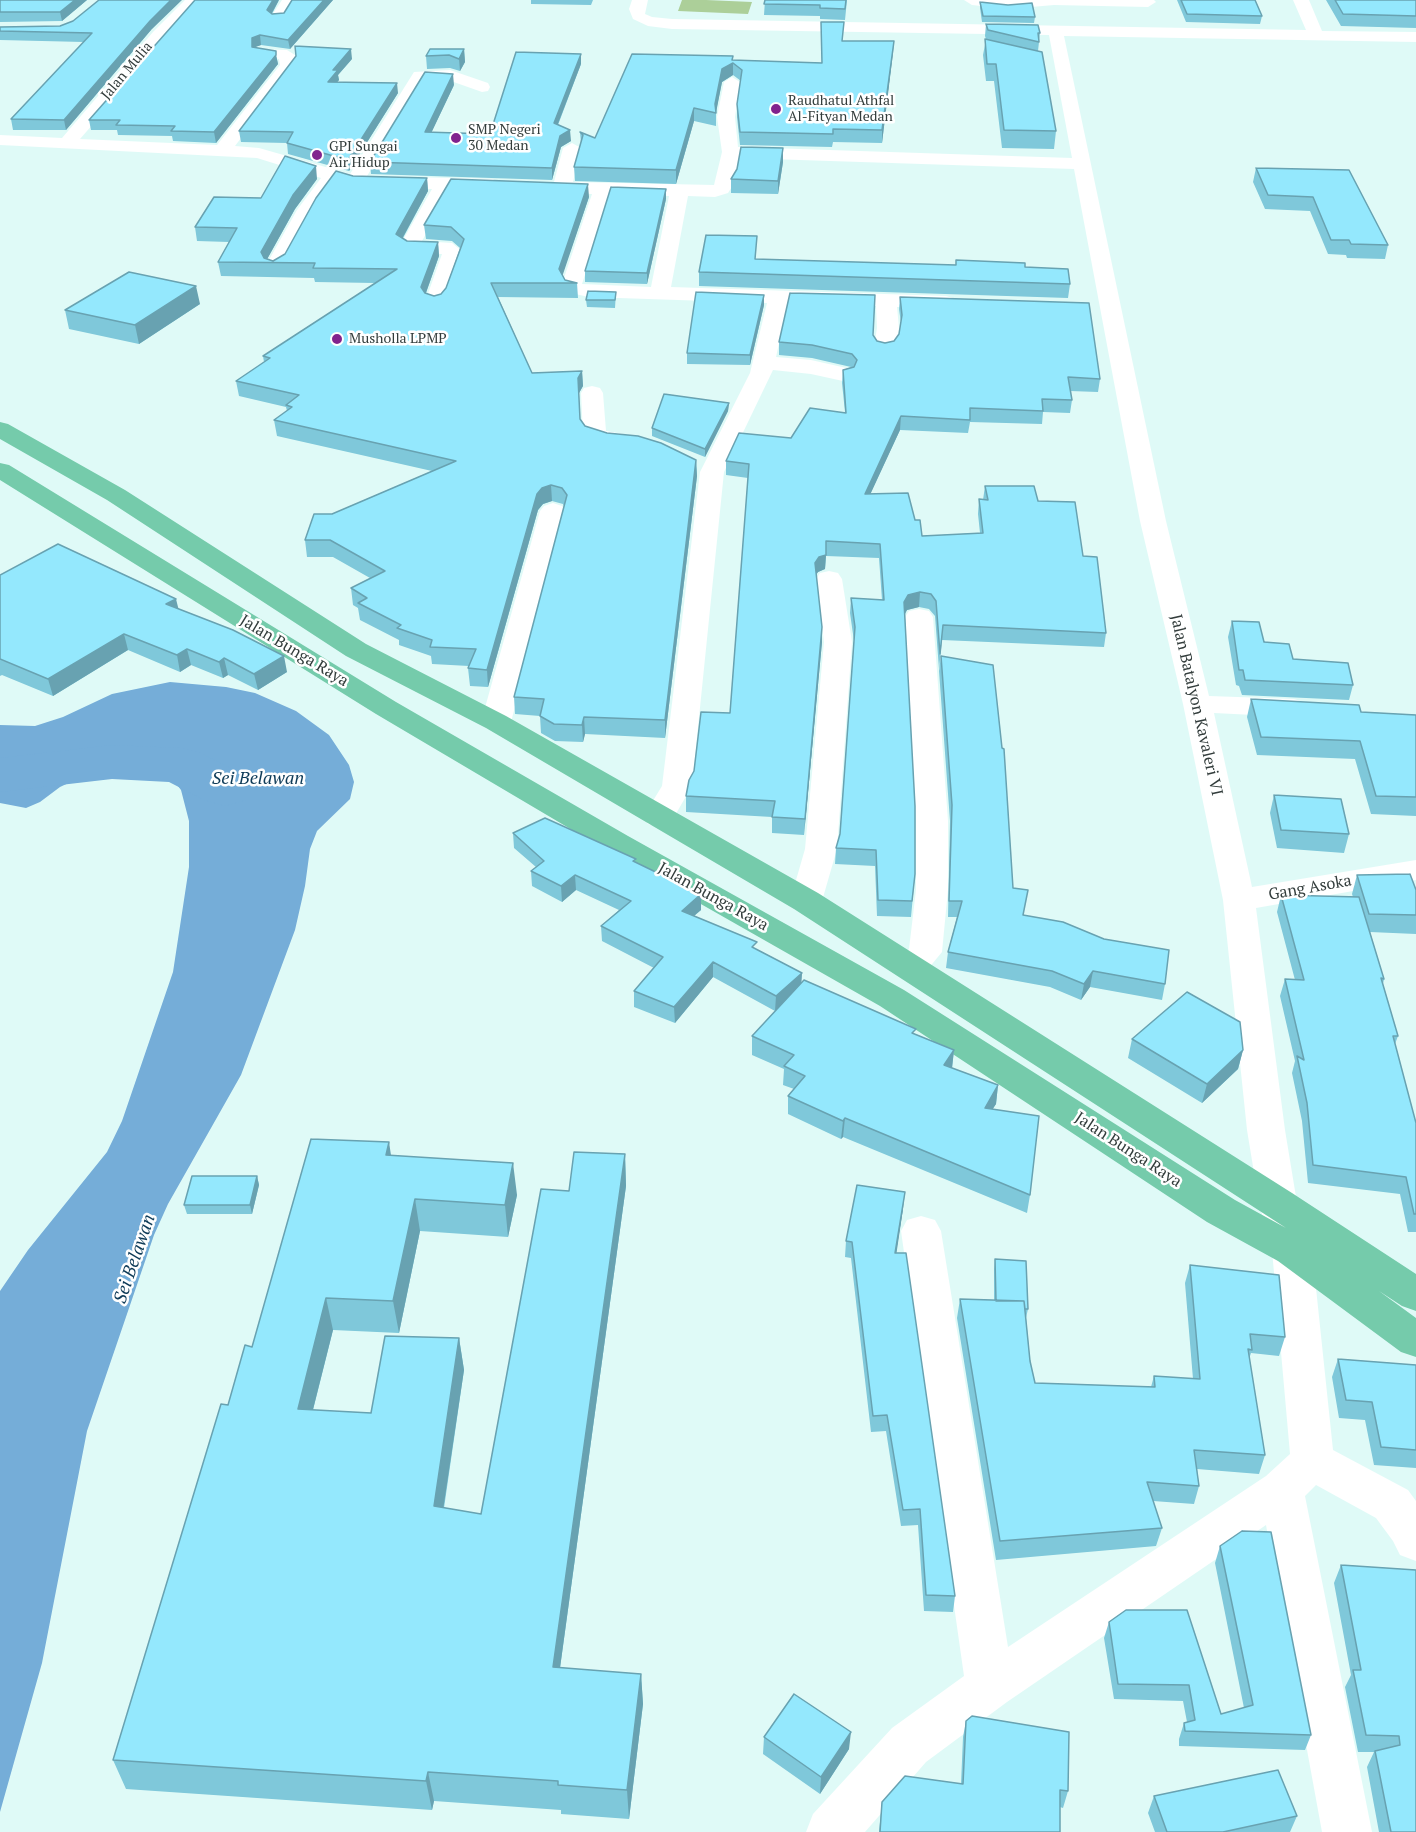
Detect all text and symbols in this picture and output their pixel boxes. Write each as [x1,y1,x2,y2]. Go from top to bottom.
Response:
street label: Jalan Mulia [98,39,156,103]
place label: Raudhatul Athfal Al-Fityan Medan [788,93,894,125]
marker: Raudhatul Athfal Al-Fityan Medan [769,102,783,116]
place label: SMP Negeri 30 Medan [468,122,541,154]
marker: SMP Negeri 30 Medan [449,131,463,145]
place label: GPI Sungai Air Hidup [329,139,398,172]
marker: GPI Sungai Air Hidup [310,148,324,162]
place label: Musholla LPMP [349,331,447,347]
marker: Musholla LPMP [330,332,344,346]
street label: Jalan Bunga Raya [236,611,352,691]
street label: Jalan Batalyon Kavaleri VI [1166,612,1226,798]
water label: Sei Belawan [212,768,304,790]
street label: Jalan Bunga Raya [654,859,772,935]
street label: Gang Asoka [1267,871,1353,905]
street label: Jalan Bunga Raya [1071,1108,1185,1192]
water label: Sei Belawan [110,1212,160,1306]

